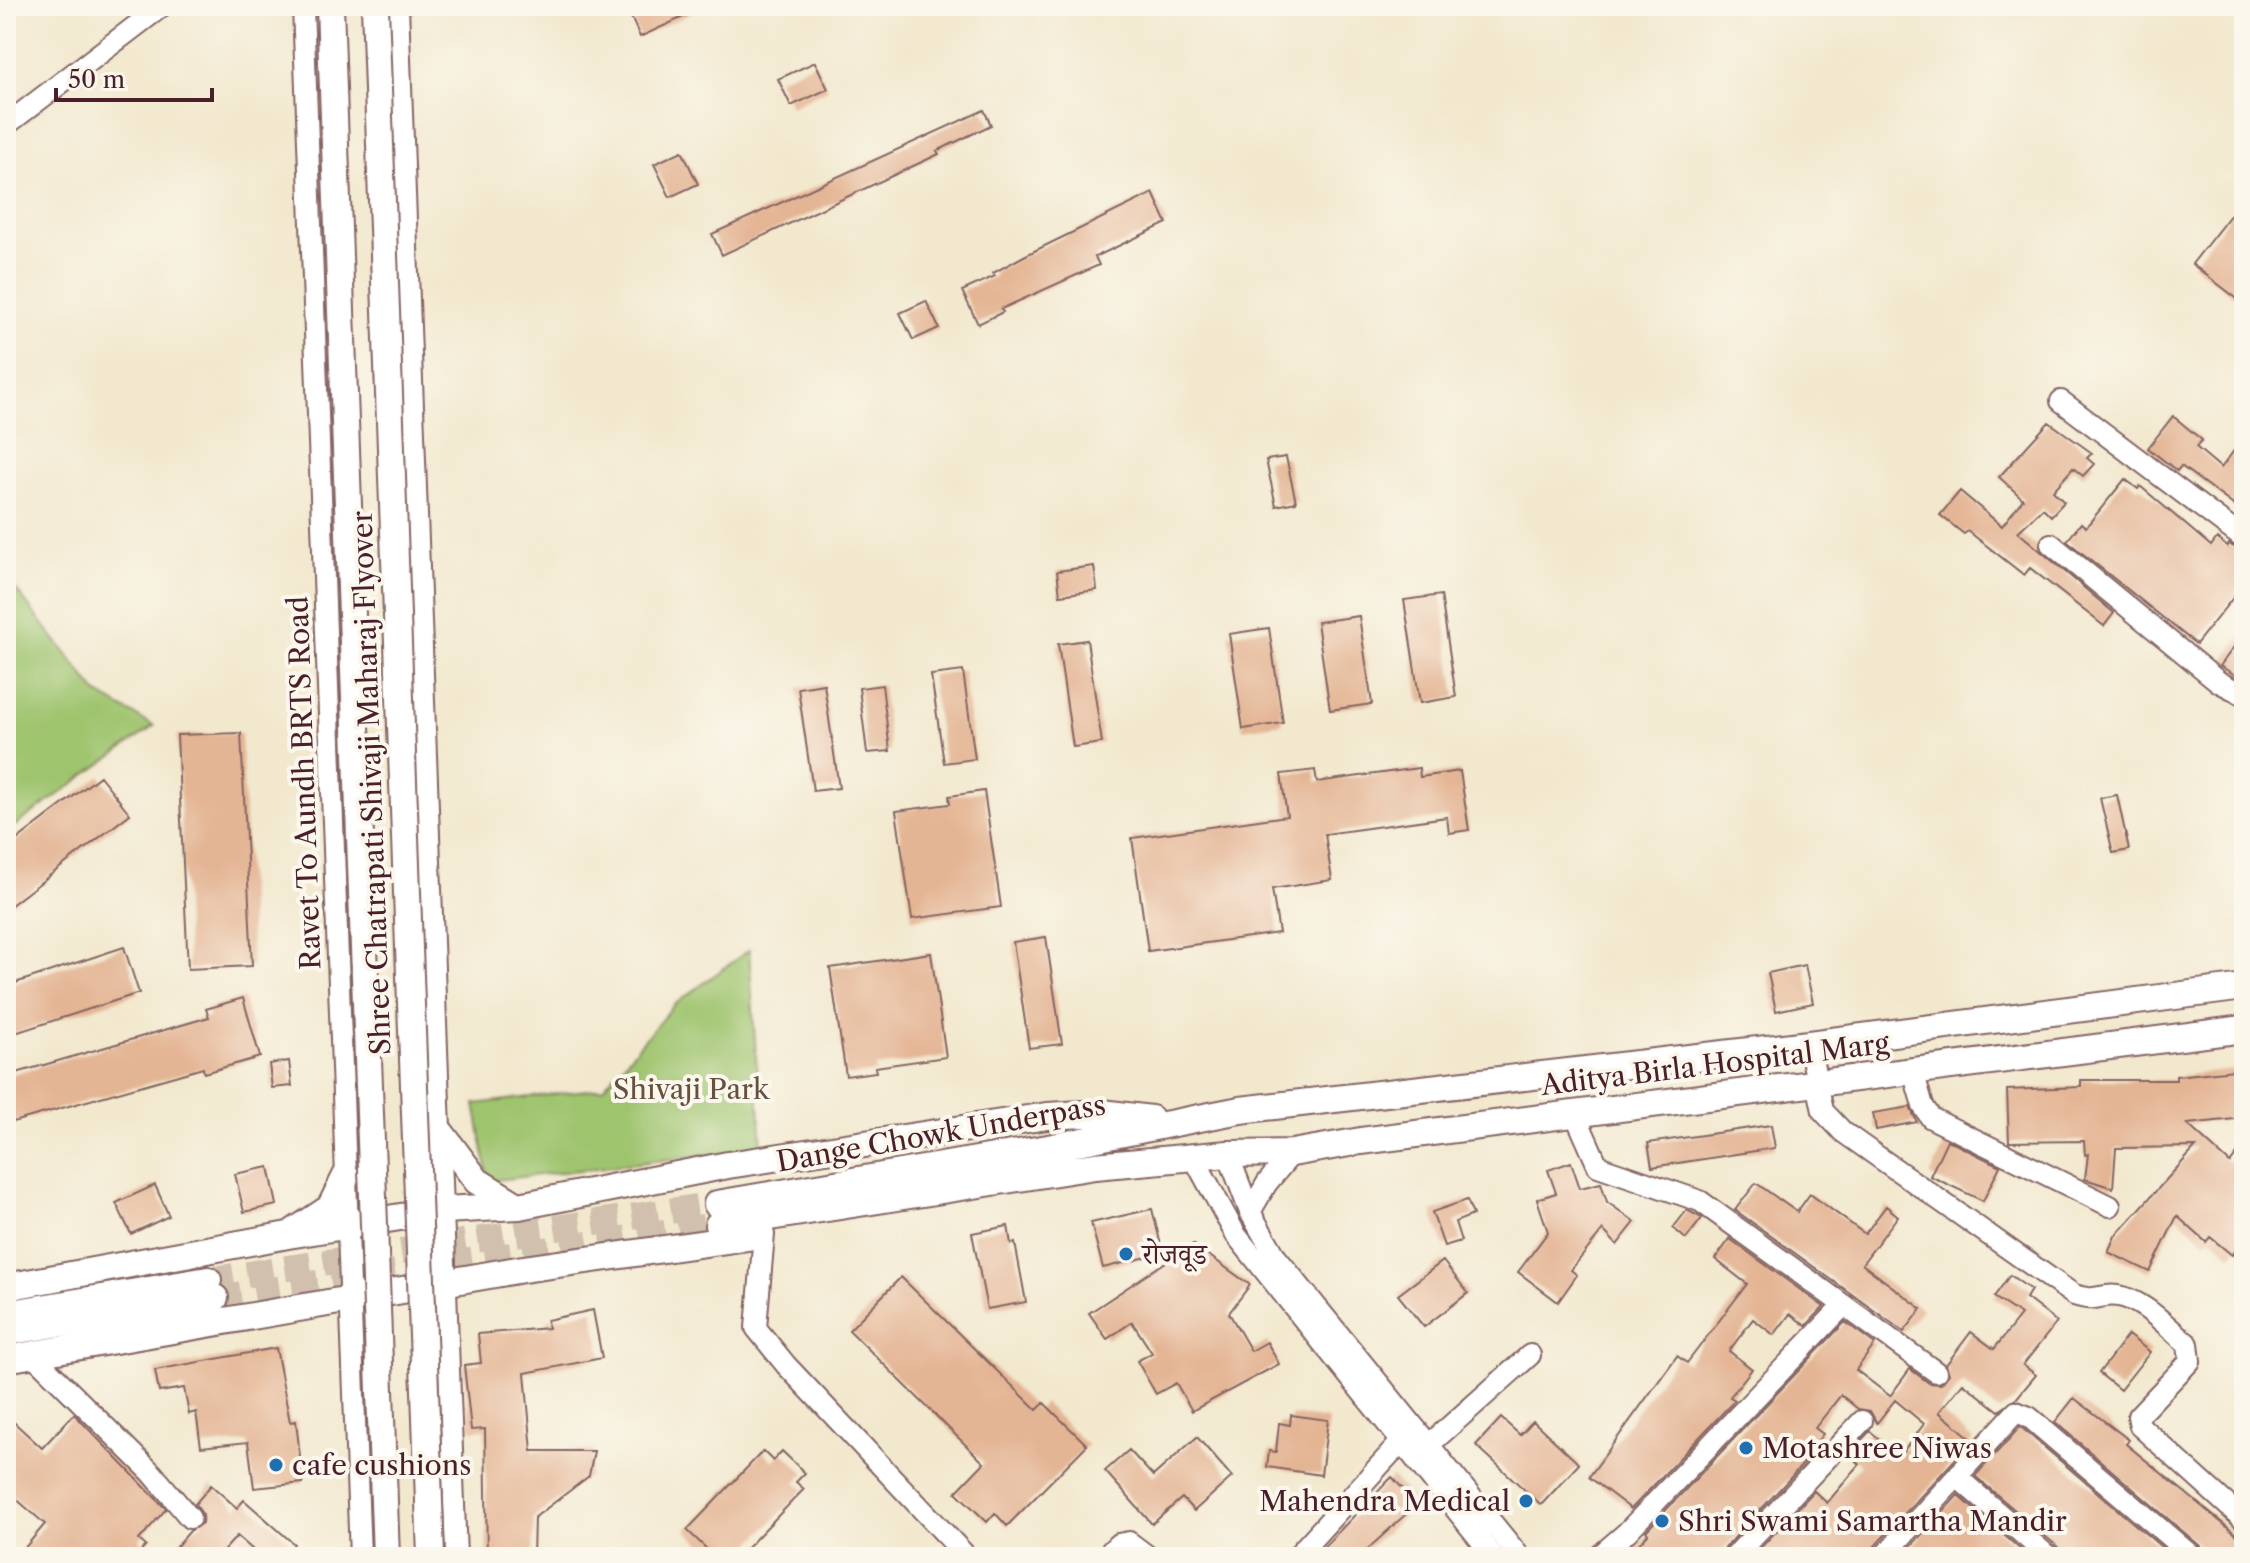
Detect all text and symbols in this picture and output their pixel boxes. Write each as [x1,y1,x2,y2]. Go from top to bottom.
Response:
scale bar [56,52,212,102]
text: 50 m [68,65,125,94]
street label: Shree Chatrapati Shivaji Maharaj Flyover [345,510,397,1056]
street label: Ravet To Aundh BRTS Road [280,596,328,970]
street label: Aditya Birla Hospital Marg [1538,1026,1891,1102]
park label: Shivaji Park [613,1072,771,1106]
street label: Dange Chowk Underpass [774,1087,1108,1179]
place label: रोजवूड [1140,1237,1208,1272]
marker: रोजवूड [1117,1245,1135,1263]
place label: Motashree Niwas [1762,1431,1992,1465]
marker: Motashree Niwas [1737,1439,1755,1457]
place label: cafe cushions [292,1448,471,1482]
marker: cafe cushions [267,1456,285,1474]
place label: Mahendra Medical [1259,1484,1510,1518]
marker: Mahendra Medical [1517,1492,1535,1510]
place label: Shri Swami Samartha Mandir [1678,1504,2067,1538]
marker: Shri Swami Samartha Mandir [1653,1512,1671,1530]

